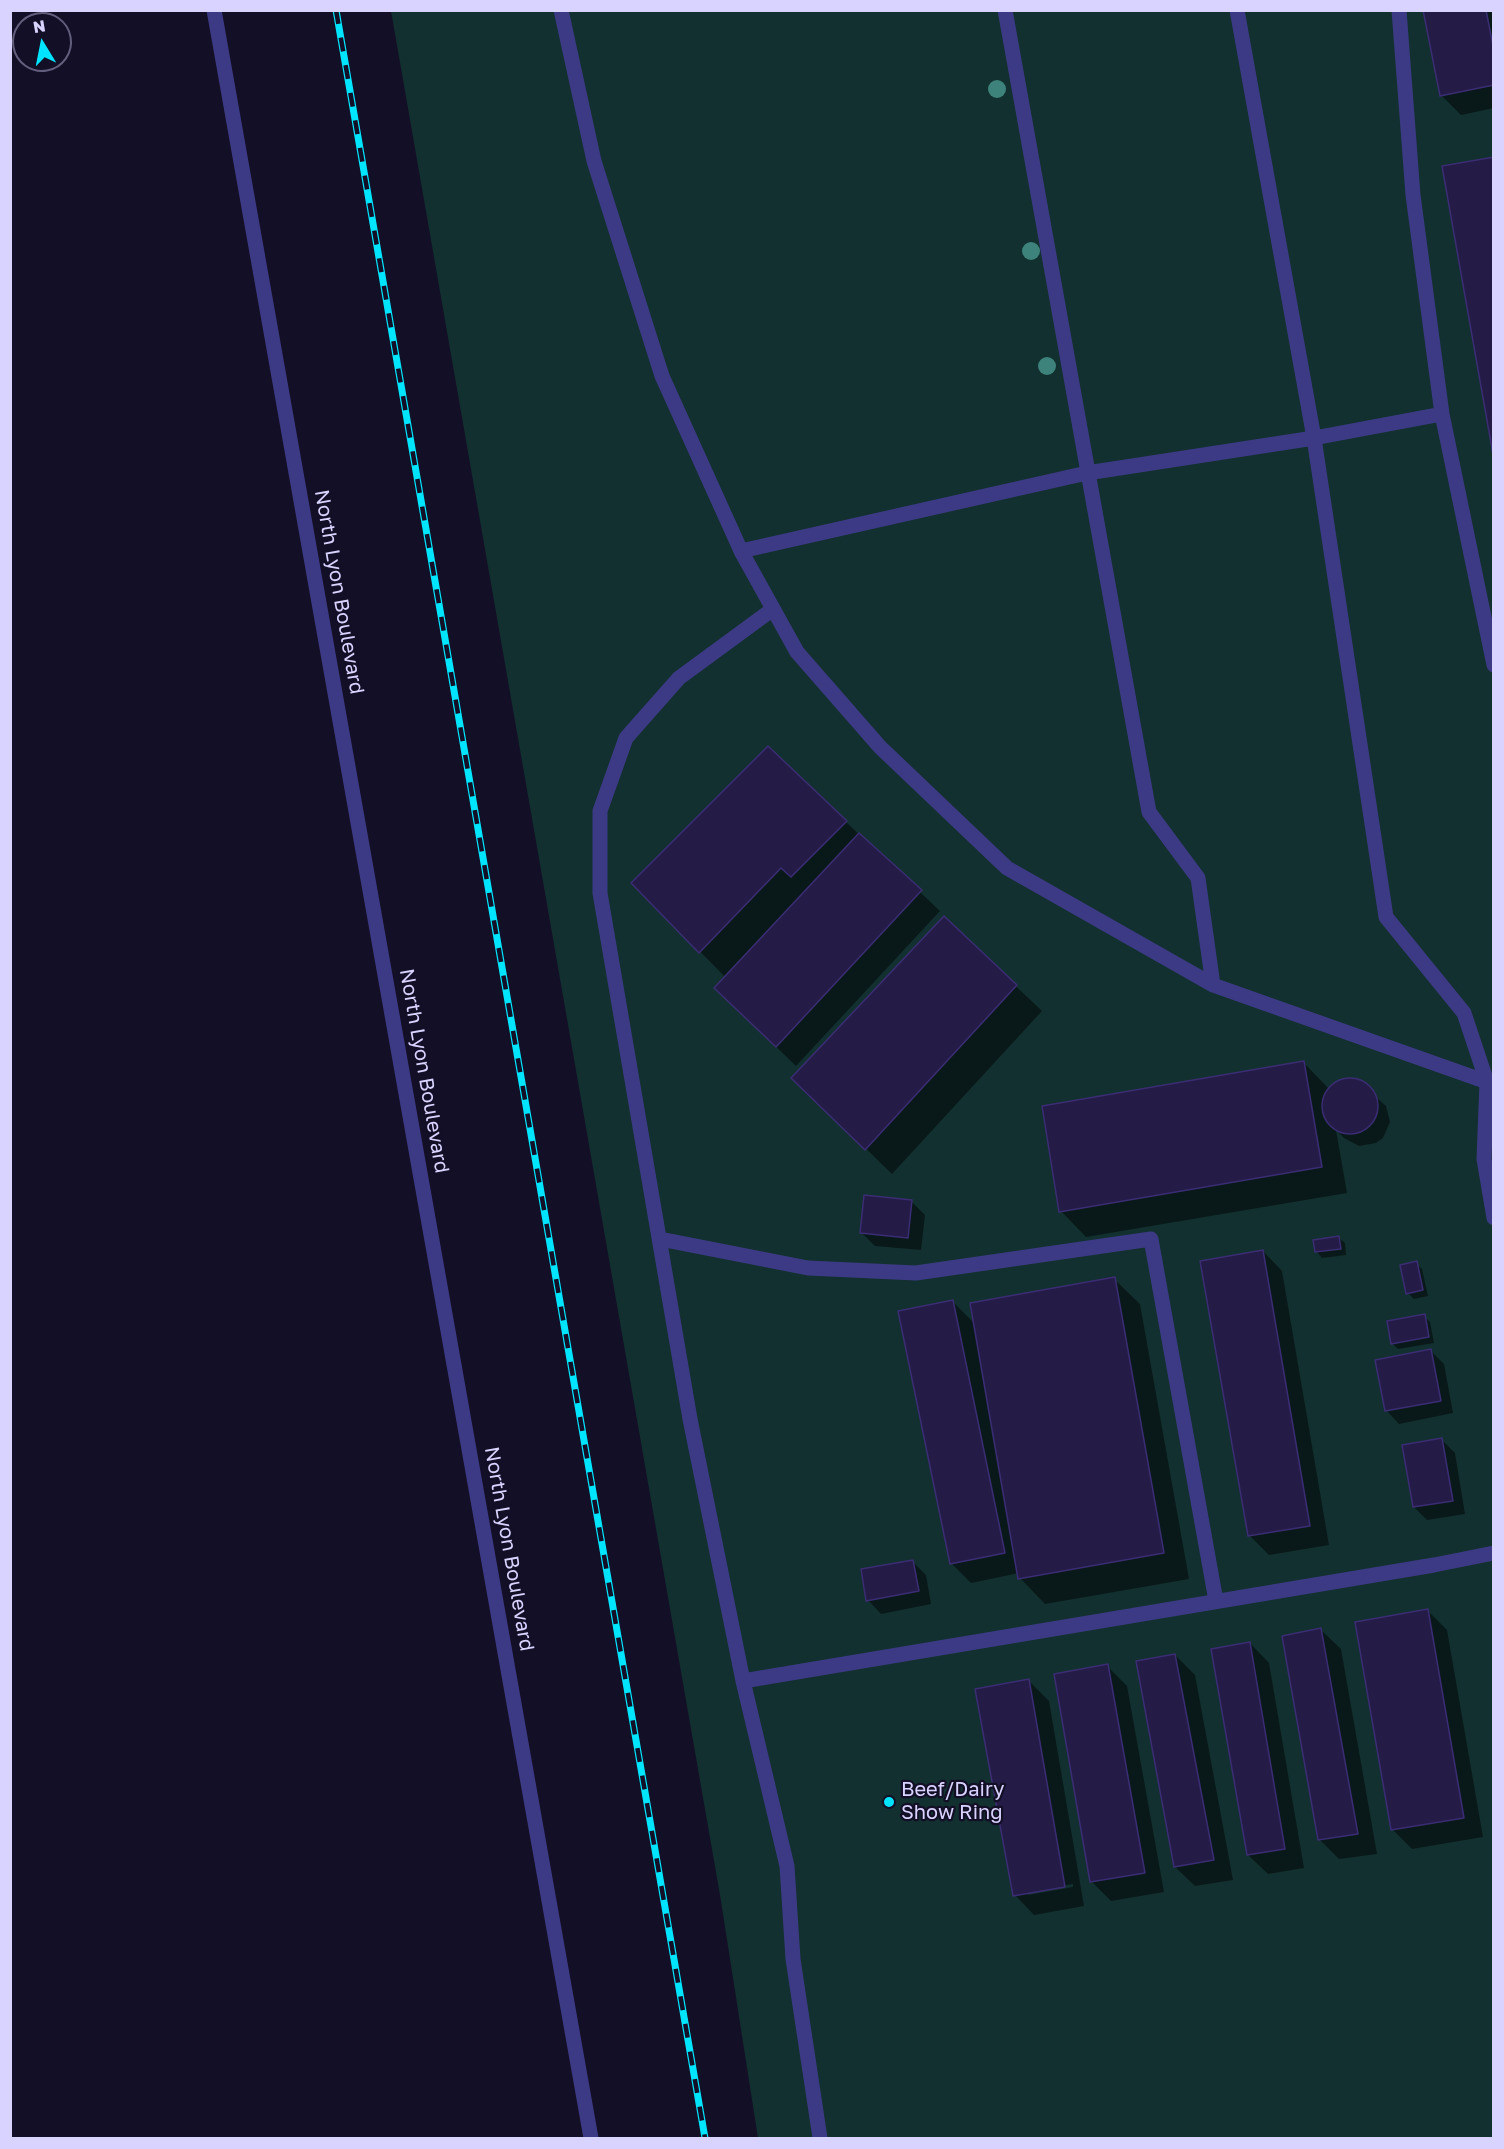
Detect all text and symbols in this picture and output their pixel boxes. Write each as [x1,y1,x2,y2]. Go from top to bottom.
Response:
north arrow [12,12,72,72]
text: N [31,15,47,37]
street label: North Lyon Boulevard [309,488,369,696]
street label: North Lyon Boulevard [394,967,454,1175]
street label: North Lyon Boulevard [479,1445,539,1653]
place label: Beef/Dairy Show Ring [901,1778,1005,1825]
marker: Beef/Dairy Show Ring [882,1795,896,1809]

